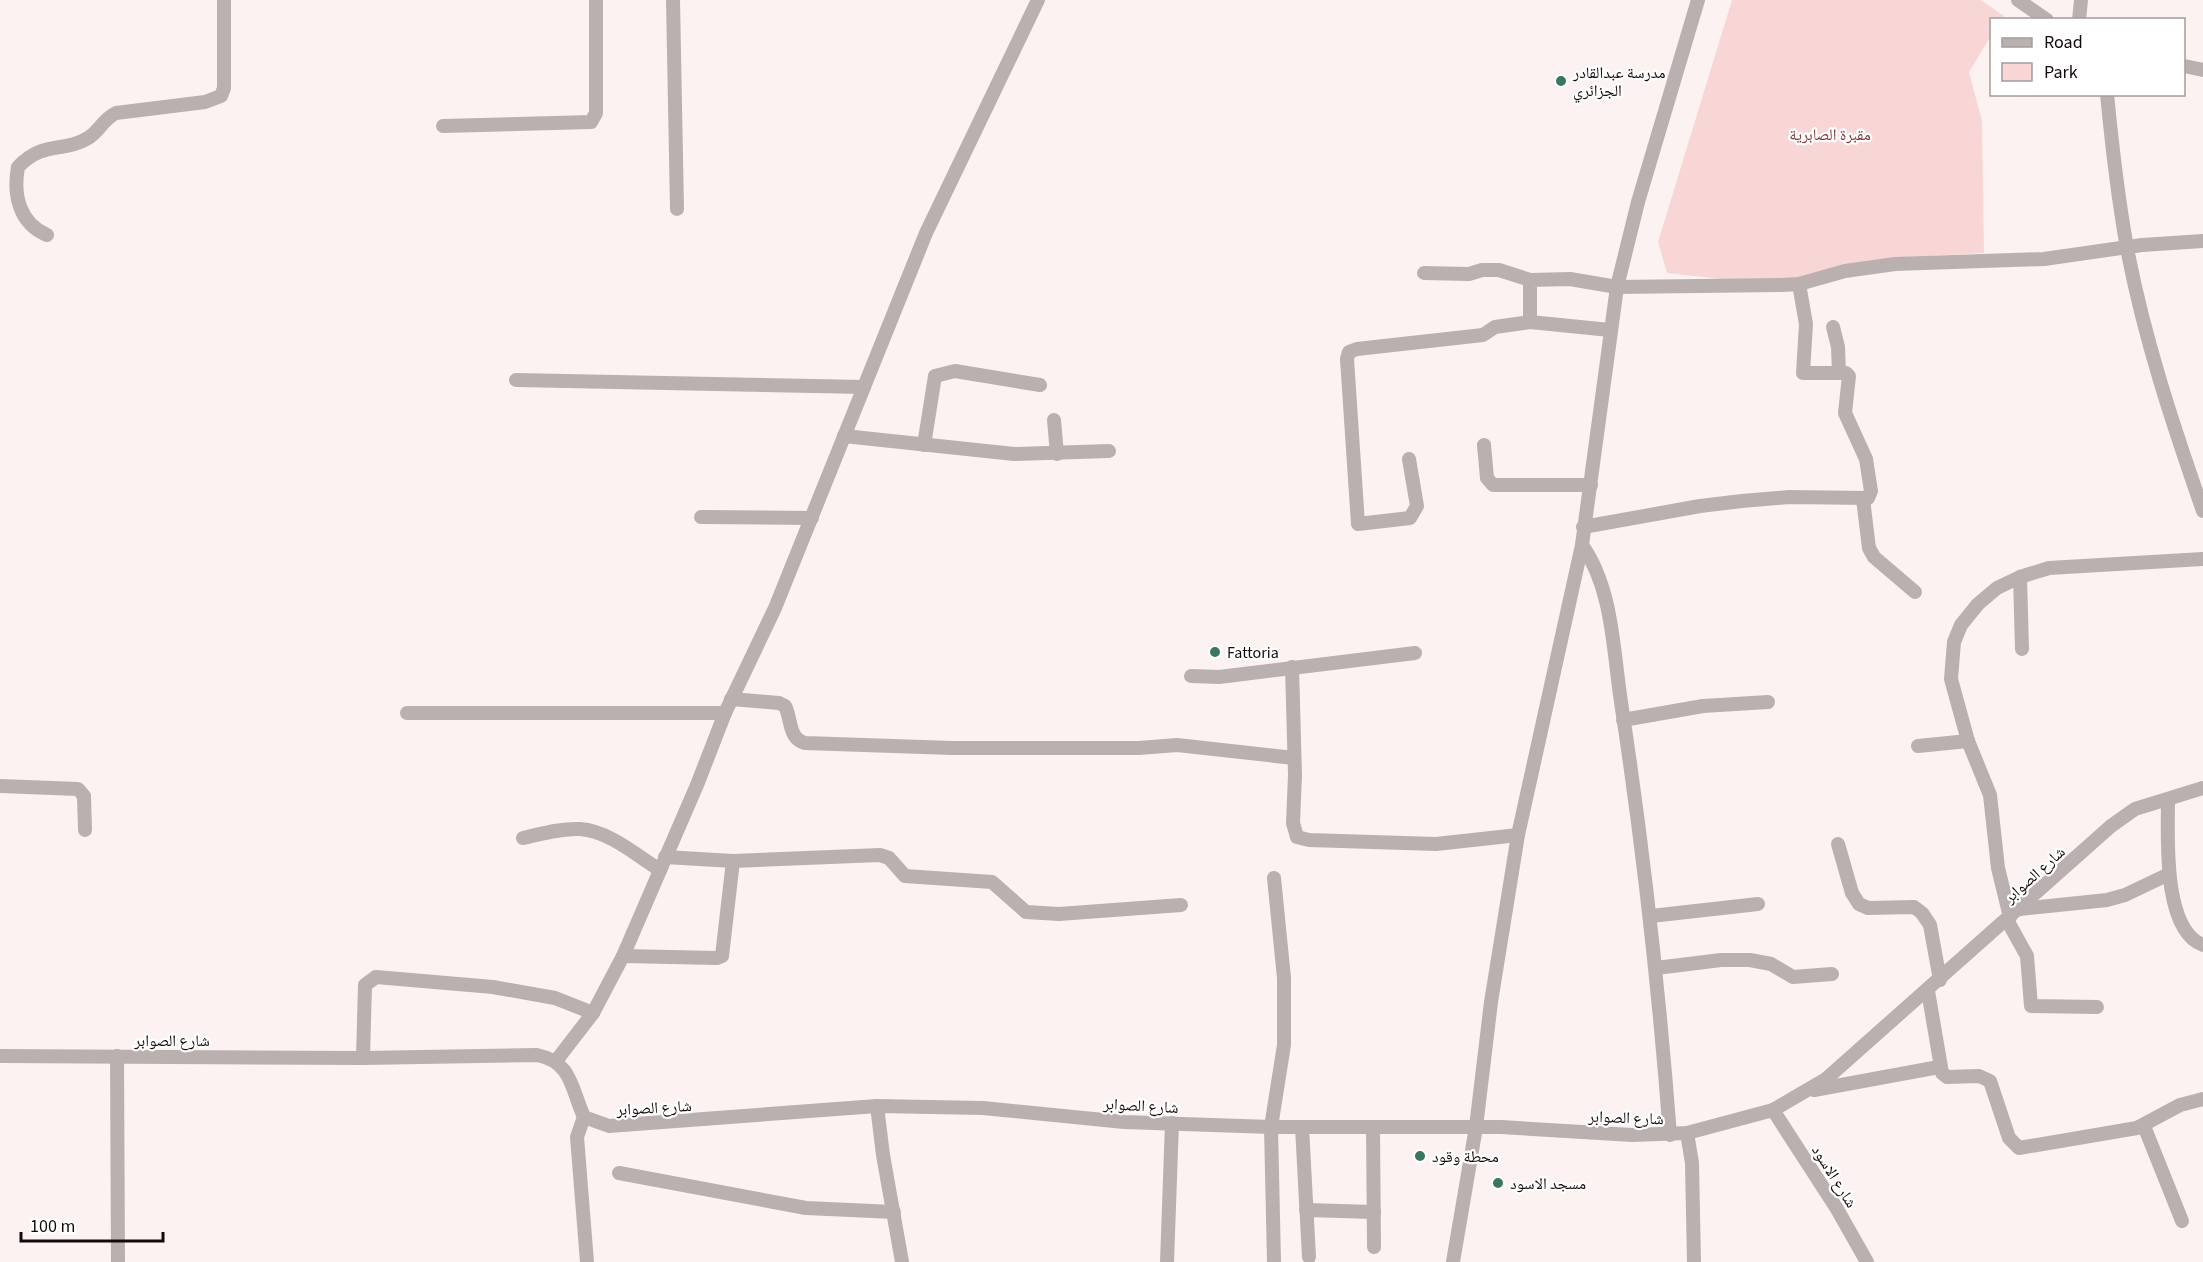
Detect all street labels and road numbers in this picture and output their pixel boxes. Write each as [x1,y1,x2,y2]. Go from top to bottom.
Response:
street label: شارع الصوابر [1999,841,2070,909]
street label: شارع الصوابر [133,1030,210,1052]
street label: شارع الصوابر [1102,1093,1179,1119]
street label: شارع الصوابر [615,1095,692,1121]
street label: شارع الصوابر [1587,1106,1664,1130]
street label: شارع الاسود [1806,1141,1862,1212]

